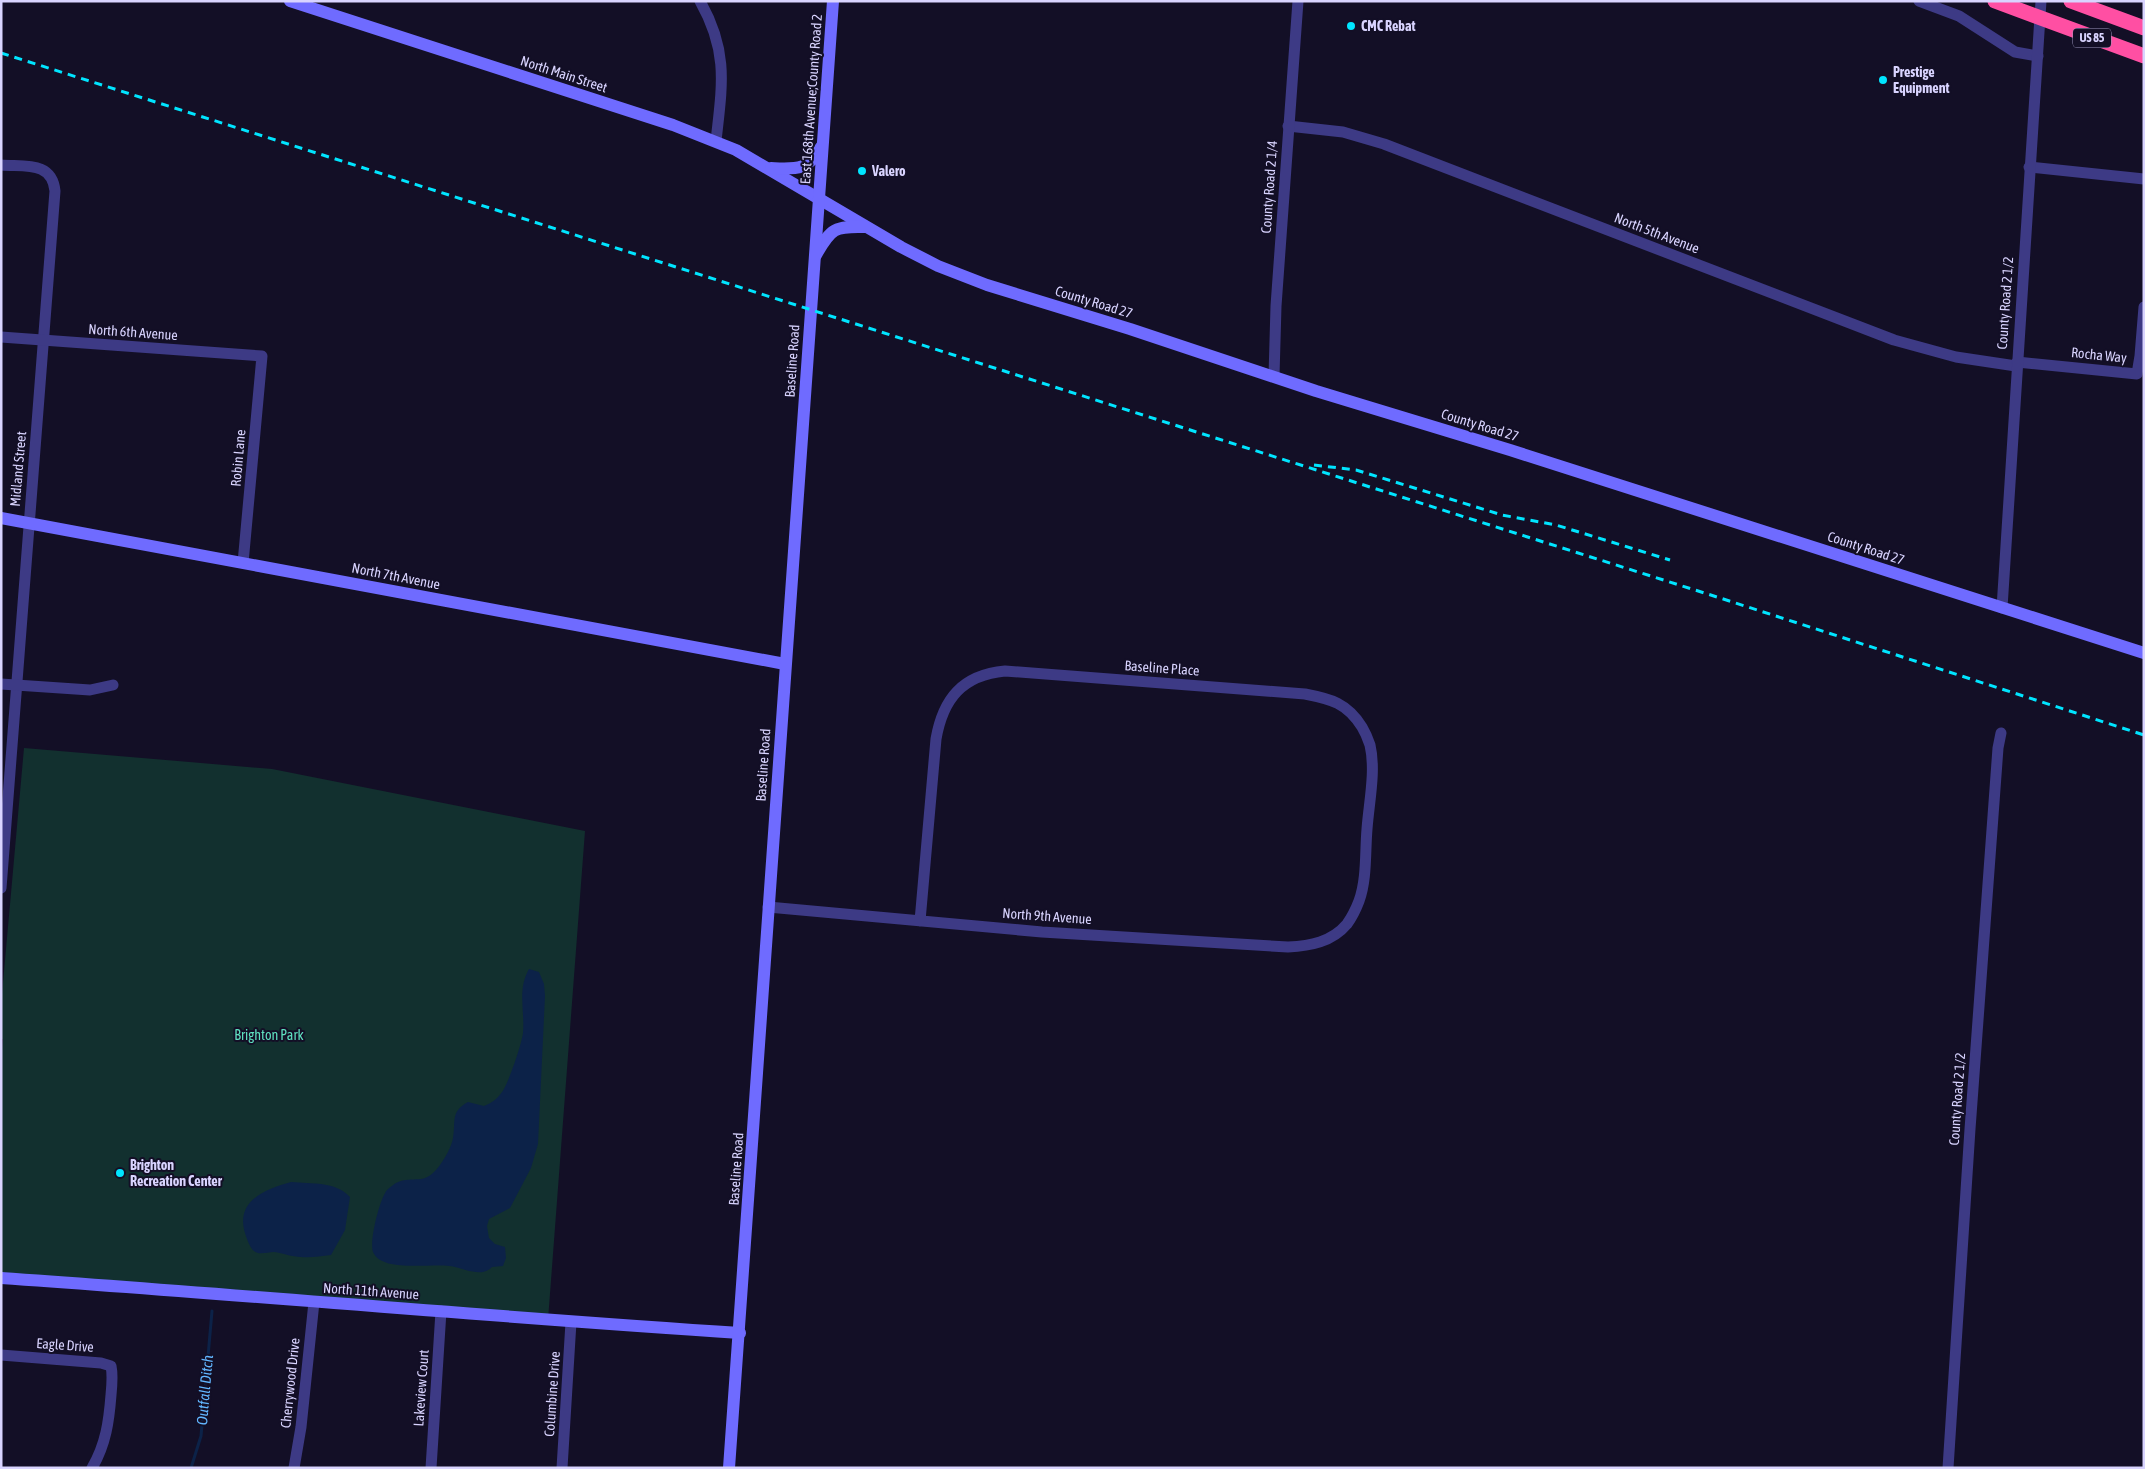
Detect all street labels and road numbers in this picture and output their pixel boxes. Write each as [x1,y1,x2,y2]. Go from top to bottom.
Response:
street label: East 168th Avenue;County Road 2 [797,13,825,185]
road number: US 85 [2073,28,2111,48]
street label: North Main Street [519,52,609,96]
street label: County Road 2 1/4 [1258,140,1280,234]
street label: North 5th Avenue [1612,209,1702,257]
street label: County Road 2 1/2 [1994,256,2016,350]
street label: County Road 27 [1053,283,1135,321]
street label: North 6th Avenue [88,321,178,343]
street label: Baseline Road [781,324,803,398]
street label: Rocha Way [2070,344,2128,366]
street label: County Road 27 [1439,406,1521,444]
street label: Robin Lane [228,429,248,487]
street label: Midland Street [7,431,29,507]
street label: County Road 27 [1826,528,1906,568]
street label: North 7th Avenue [350,560,442,592]
street label: Baseline Place [1124,657,1200,679]
street label: Baseline Road [752,728,774,802]
street label: North 9th Avenue [1002,905,1092,927]
street label: County Road 2 1/2 [1946,1052,1968,1146]
street label: Baseline Road [725,1132,747,1206]
street label: North 11th Avenue [322,1280,420,1302]
street label: Eagle Drive [36,1335,94,1355]
street label: Cherrywood Drive [277,1337,303,1429]
street label: Lakeview Court [410,1349,432,1427]
street label: Columbine Drive [541,1351,563,1437]

